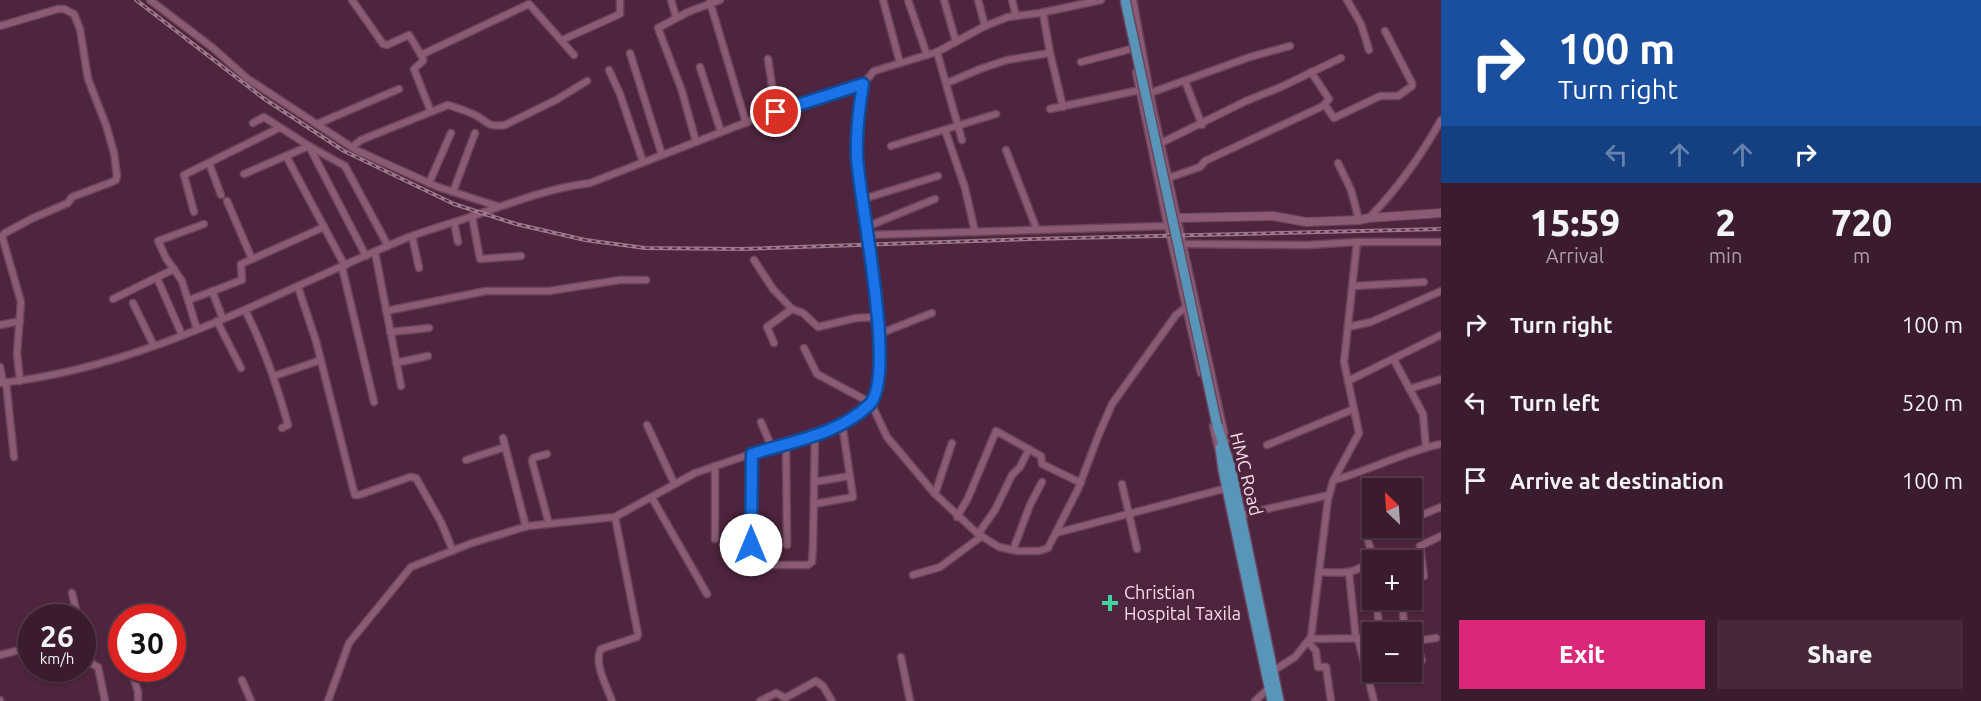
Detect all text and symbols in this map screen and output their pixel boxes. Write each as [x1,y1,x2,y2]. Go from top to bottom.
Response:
icon: right [1459,24,1537,102]
text: 100 m [1558,25,1675,72]
text: Turn right [1558,74,1678,104]
pin [750,86,801,137]
icon: arrive [759,95,792,128]
icon: left [1600,138,1633,171]
icon: ahead [1663,138,1696,171]
icon: ahead [1726,138,1759,171]
icon: right [1789,138,1822,171]
text: 15:59 [1530,202,1620,243]
text: 2 [1715,202,1736,243]
text: 720 [1831,202,1892,243]
text: Arrival [1546,244,1604,267]
text: min [1709,244,1742,267]
text: m [1853,244,1870,267]
icon: right [1459,308,1492,341]
text: Turn right [1510,312,1612,337]
text: 100 m [1902,312,1963,337]
icon: left [1459,386,1492,419]
text: Turn left [1510,390,1600,415]
text: 520 m [1902,390,1963,415]
street label: HMC Road [1227,430,1267,517]
icon: arrive [1459,464,1492,497]
text: Arrive at destination [1510,468,1724,493]
text: 100 m [1902,468,1963,493]
north arrow [1362,478,1422,538]
map controls [1362,478,1422,682]
position arrow [719,513,783,577]
button: + [1362,550,1422,610]
place label: Christian Hospital Taxila [1124,582,1241,623]
marker: Christian Hospital Taxila [1101,594,1119,612]
speed limit sign: 30 [108,604,186,682]
text: 26 [40,619,74,653]
button: Exit [1459,620,1705,689]
button: Share [1717,620,1963,689]
button: − [1362,622,1422,682]
text: km/h [40,650,74,667]

